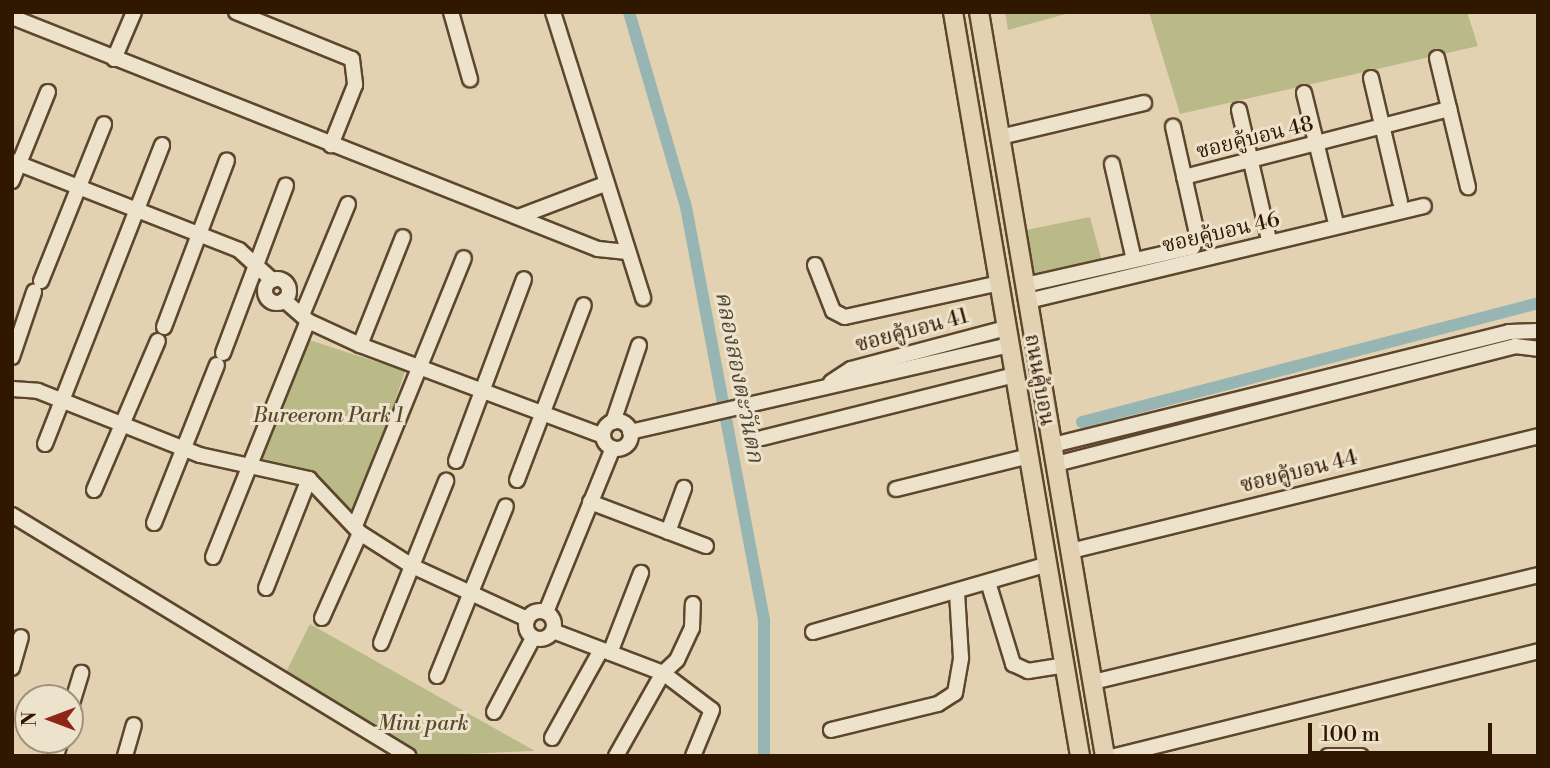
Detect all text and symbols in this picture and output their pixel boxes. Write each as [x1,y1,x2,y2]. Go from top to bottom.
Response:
street label: ซอยคู้บอน 48 [1194,111,1316,165]
street label: ซอยคู้บอน 46 [1160,207,1282,259]
water label: คลองสองตะวันตก [709,289,769,465]
street label: ซอยคู้บอน 41 [853,304,971,358]
street label: ถนนคู้บอน [1019,332,1059,428]
park label: Bureerom Park 1 [253,403,403,429]
street label: ซอยคู้บอน 44 [1238,445,1360,499]
north arrow [14,684,84,754]
scale bar [1312,708,1496,752]
text: N [18,711,42,727]
park label: Mini park [378,711,468,737]
text: 100 m [1321,722,1380,748]

